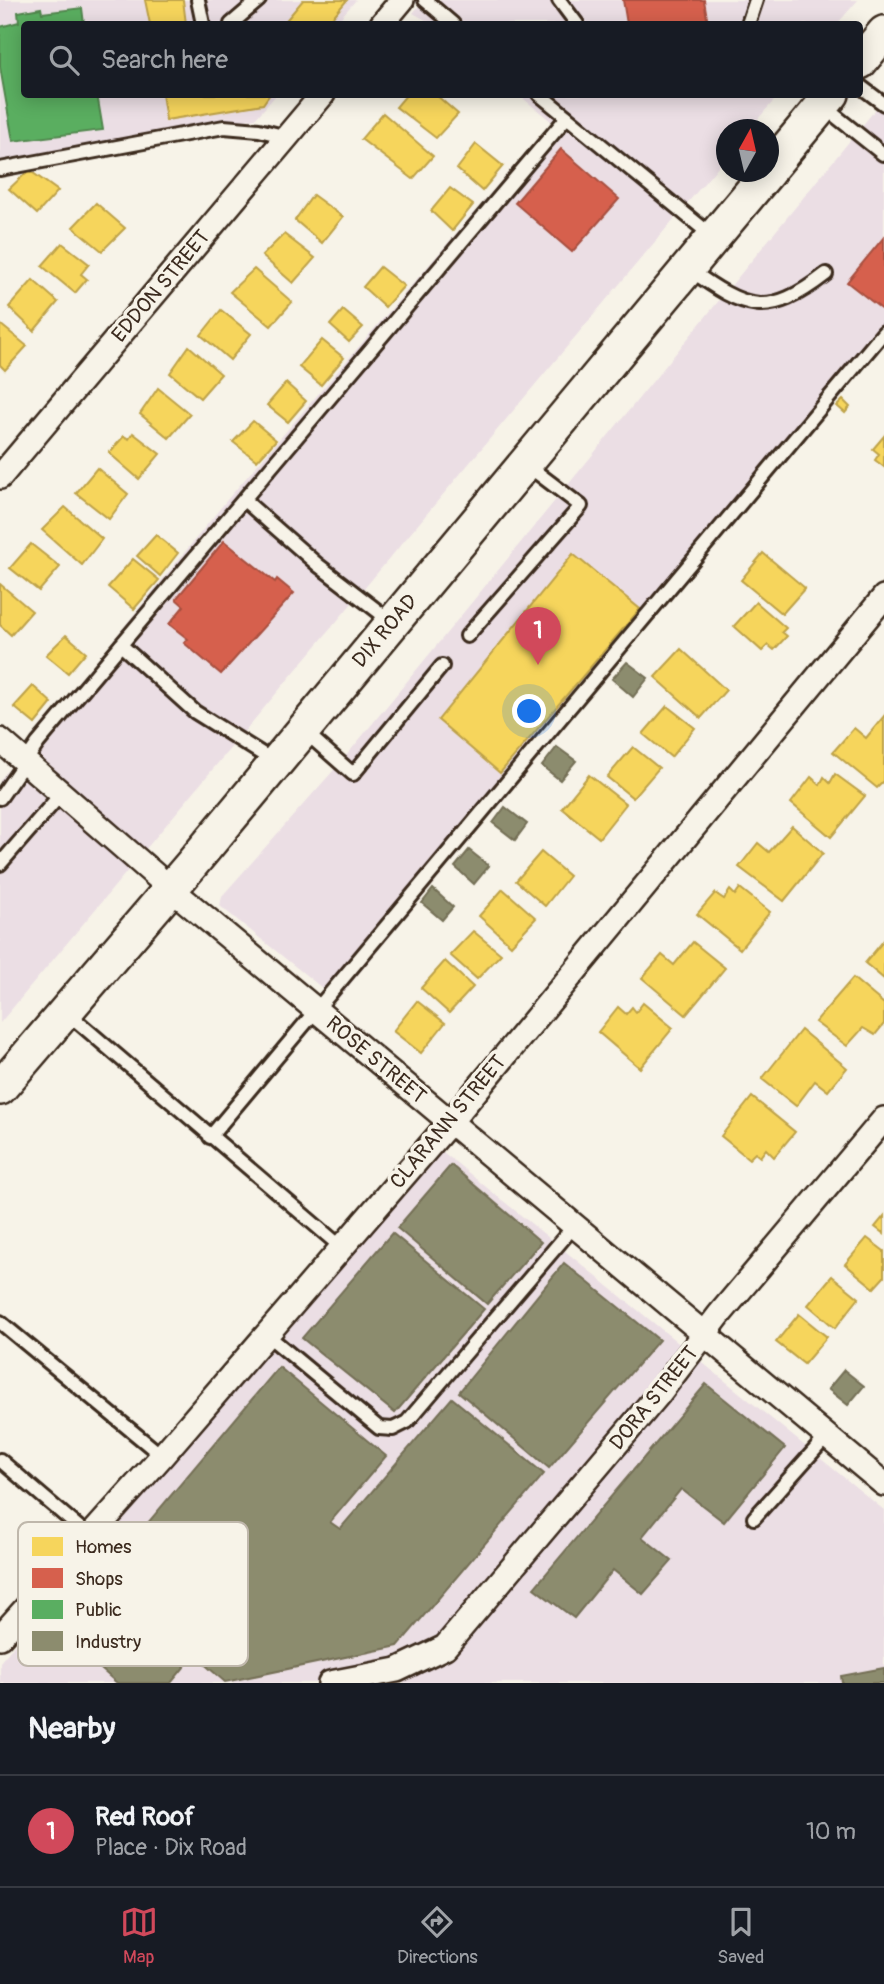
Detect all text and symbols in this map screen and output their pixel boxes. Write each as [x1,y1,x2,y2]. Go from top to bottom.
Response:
search box [21,21,863,98]
icon: search [45,41,83,79]
text: Search here [101,44,228,76]
north arrow [716,119,779,182]
street label: EDDON STREET [106,224,216,348]
street label: DIX ROAD [346,589,424,673]
pin: 1 [515,607,561,665]
your location [512,694,546,728]
street label: ROSE STREET [320,1010,432,1110]
street label: CLARANN STREET [384,1049,512,1195]
street label: DORA STREET [604,1340,704,1456]
legend [18,1522,248,1666]
text: Homes [75,1535,132,1559]
text: Shops [75,1567,123,1591]
text: Public [75,1598,122,1622]
text: Industry [75,1630,141,1654]
text: Nearby [28,1710,115,1747]
text: Red Roof [95,1801,195,1833]
text: 1 [47,1817,56,1846]
text: 10 m [806,1817,856,1846]
text: Place · Dix Road [95,1833,247,1862]
tab: Map [120,1903,158,1969]
tab: Directions [397,1903,478,1969]
tab: Saved [717,1903,764,1969]

